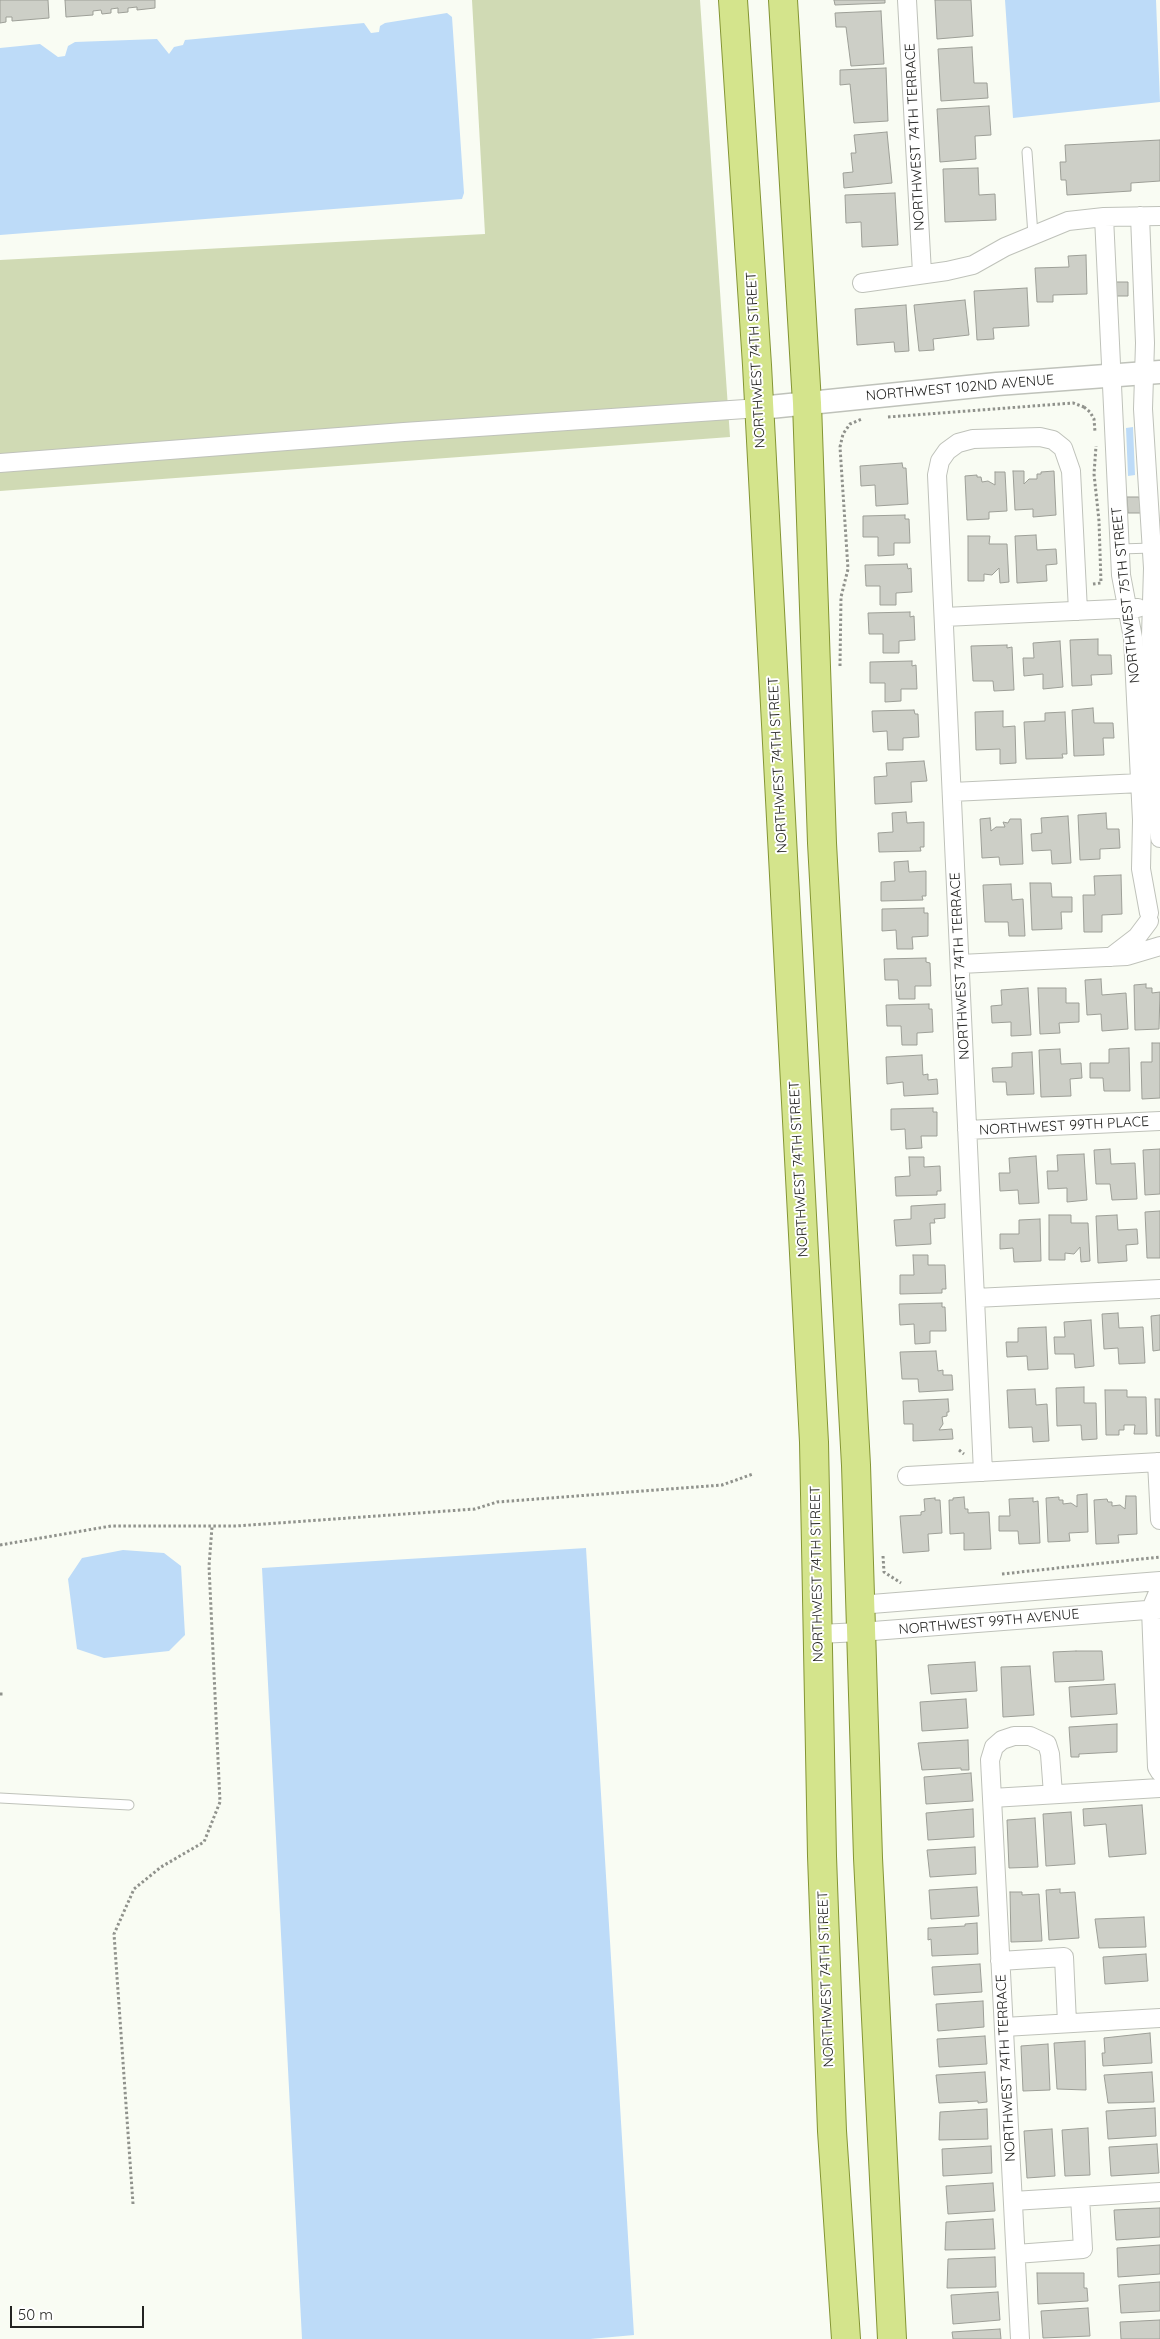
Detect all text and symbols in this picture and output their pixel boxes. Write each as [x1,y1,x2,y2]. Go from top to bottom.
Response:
street label: NORTHWEST 74TH TERRACE [902,43,928,231]
street label: NORTHWEST 74TH STREET [743,271,769,449]
street label: NORTHWEST 102ND AVENUE [865,371,1055,405]
street label: NORTHWEST 75TH STREET [1108,506,1144,684]
street label: NORTHWEST 74TH STREET [765,676,791,854]
street label: NORTHWEST 74TH TERRACE [947,872,973,1060]
street label: NORTHWEST 74TH STREET [786,1080,812,1258]
street label: NORTHWEST 99TH PLACE [979,1113,1149,1139]
street label: NORTHWEST 74TH STREET [807,1486,827,1662]
street label: NORTHWEST 99TH AVENUE [898,1606,1080,1638]
street label: NORTHWEST 74TH STREET [815,1890,837,2068]
street label: NORTHWEST 74TH TERRACE [993,1974,1019,2162]
scale bar [12,2296,146,2328]
text: 50 m [18,2305,53,2324]

